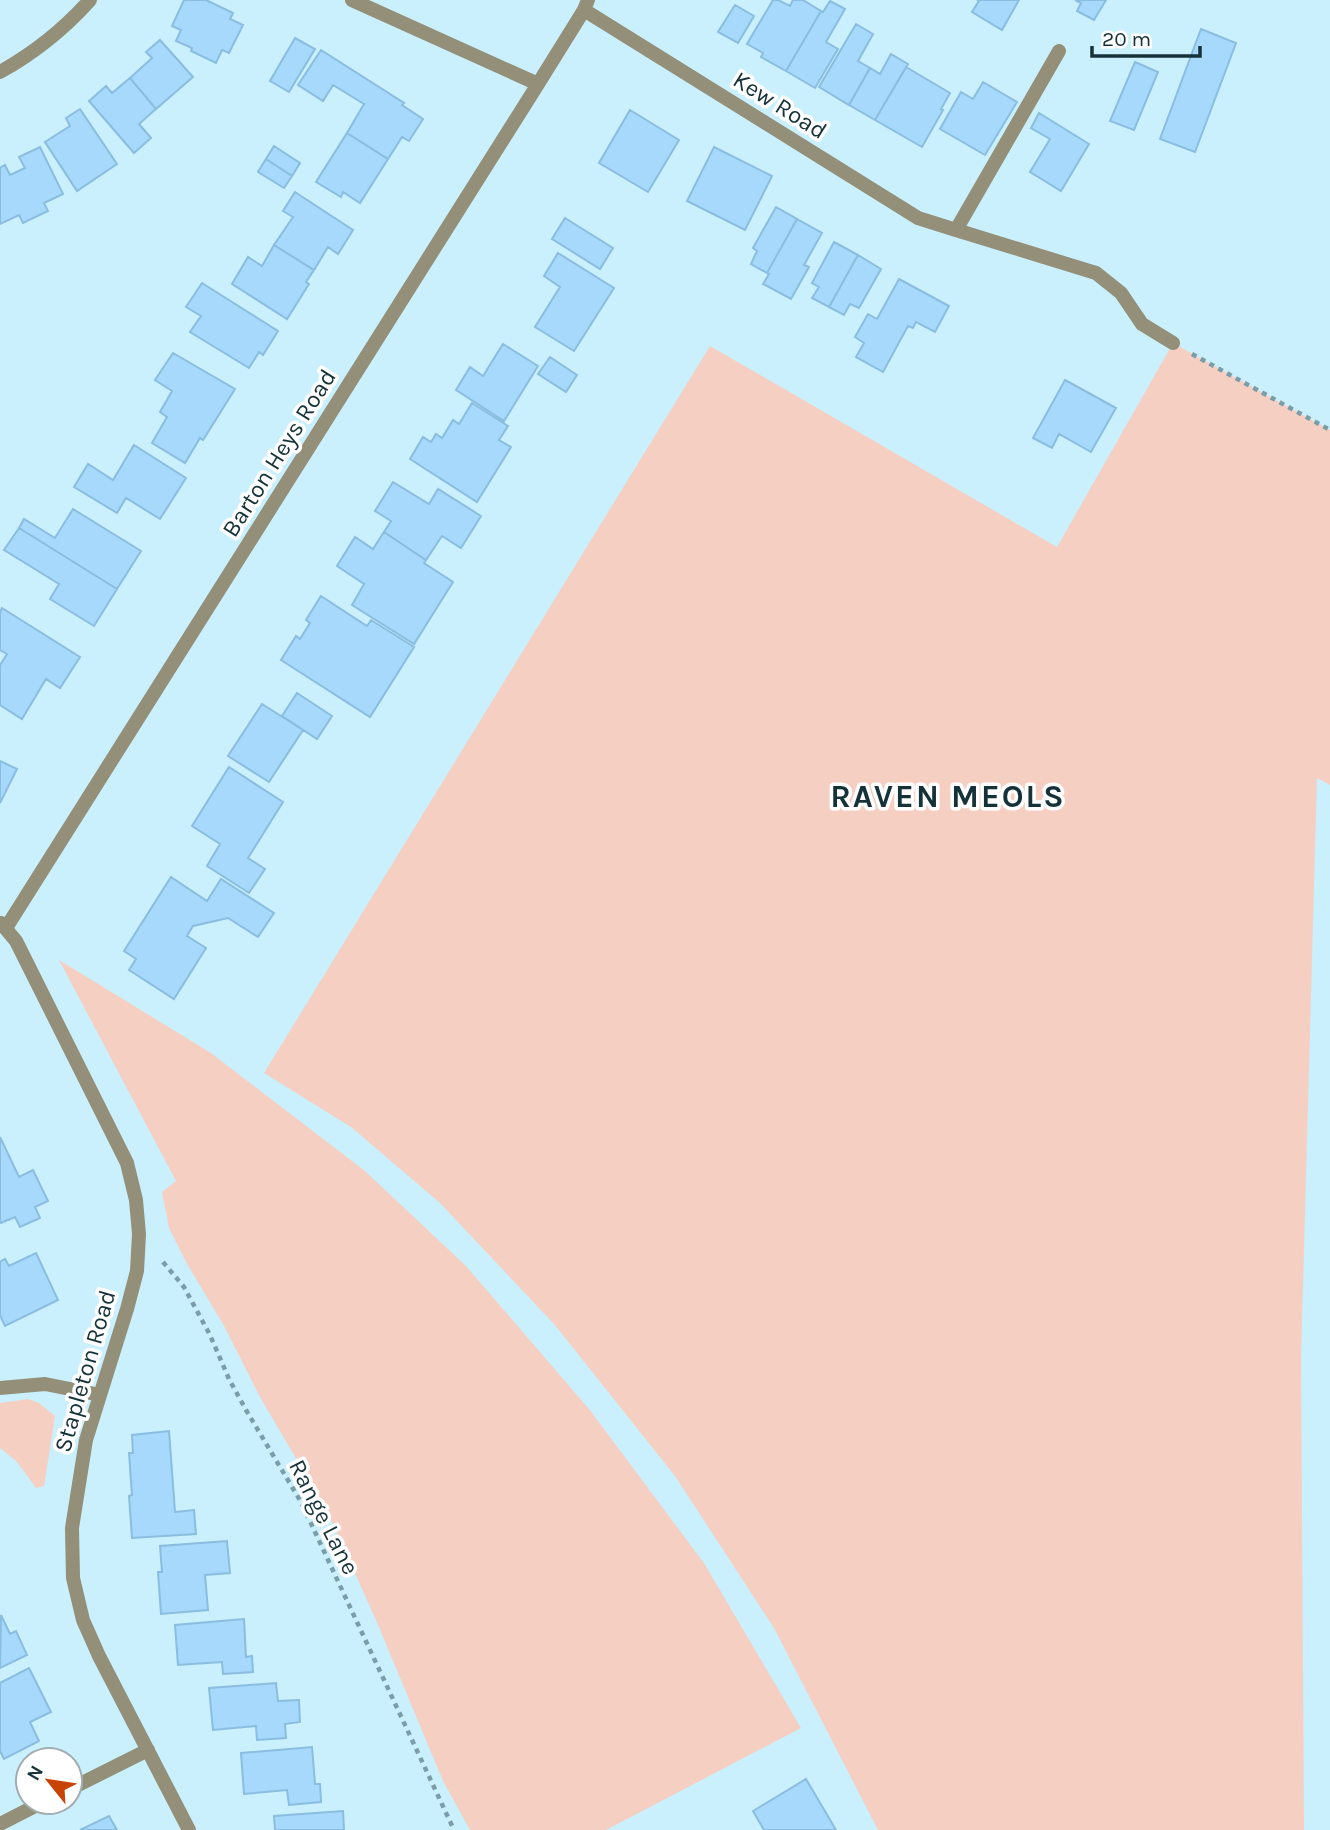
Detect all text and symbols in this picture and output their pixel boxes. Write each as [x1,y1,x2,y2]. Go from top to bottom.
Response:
scale bar [1092,14,1200,58]
text: 20 m [1102,27,1151,51]
street label: Kew Road [728,65,832,145]
street label: Barton Heys Road [216,364,342,542]
district label: RAVEN MEOLS [830,778,1066,815]
street label: Stapleton Road [48,1287,122,1455]
street label: Range Lane [283,1455,365,1579]
north arrow [14,1746,84,1816]
text: N [22,1762,48,1784]

